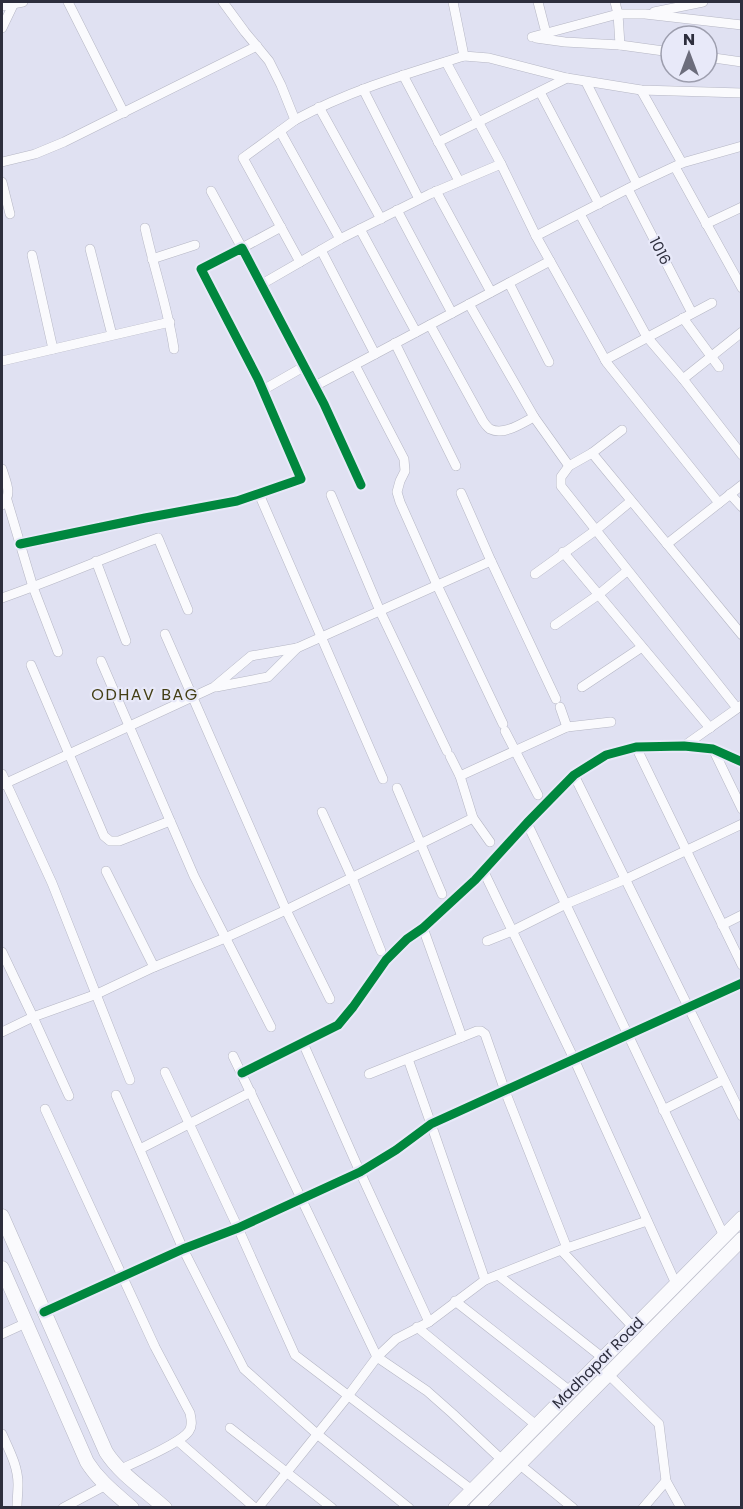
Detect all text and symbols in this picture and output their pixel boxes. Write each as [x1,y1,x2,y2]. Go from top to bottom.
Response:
north arrow [659,24,719,84]
text: N [683,28,695,51]
street label: 1016 [645,233,676,268]
district label: ODHAV BAG [91,683,199,706]
street label: Madhapar Road [547,1312,648,1413]

